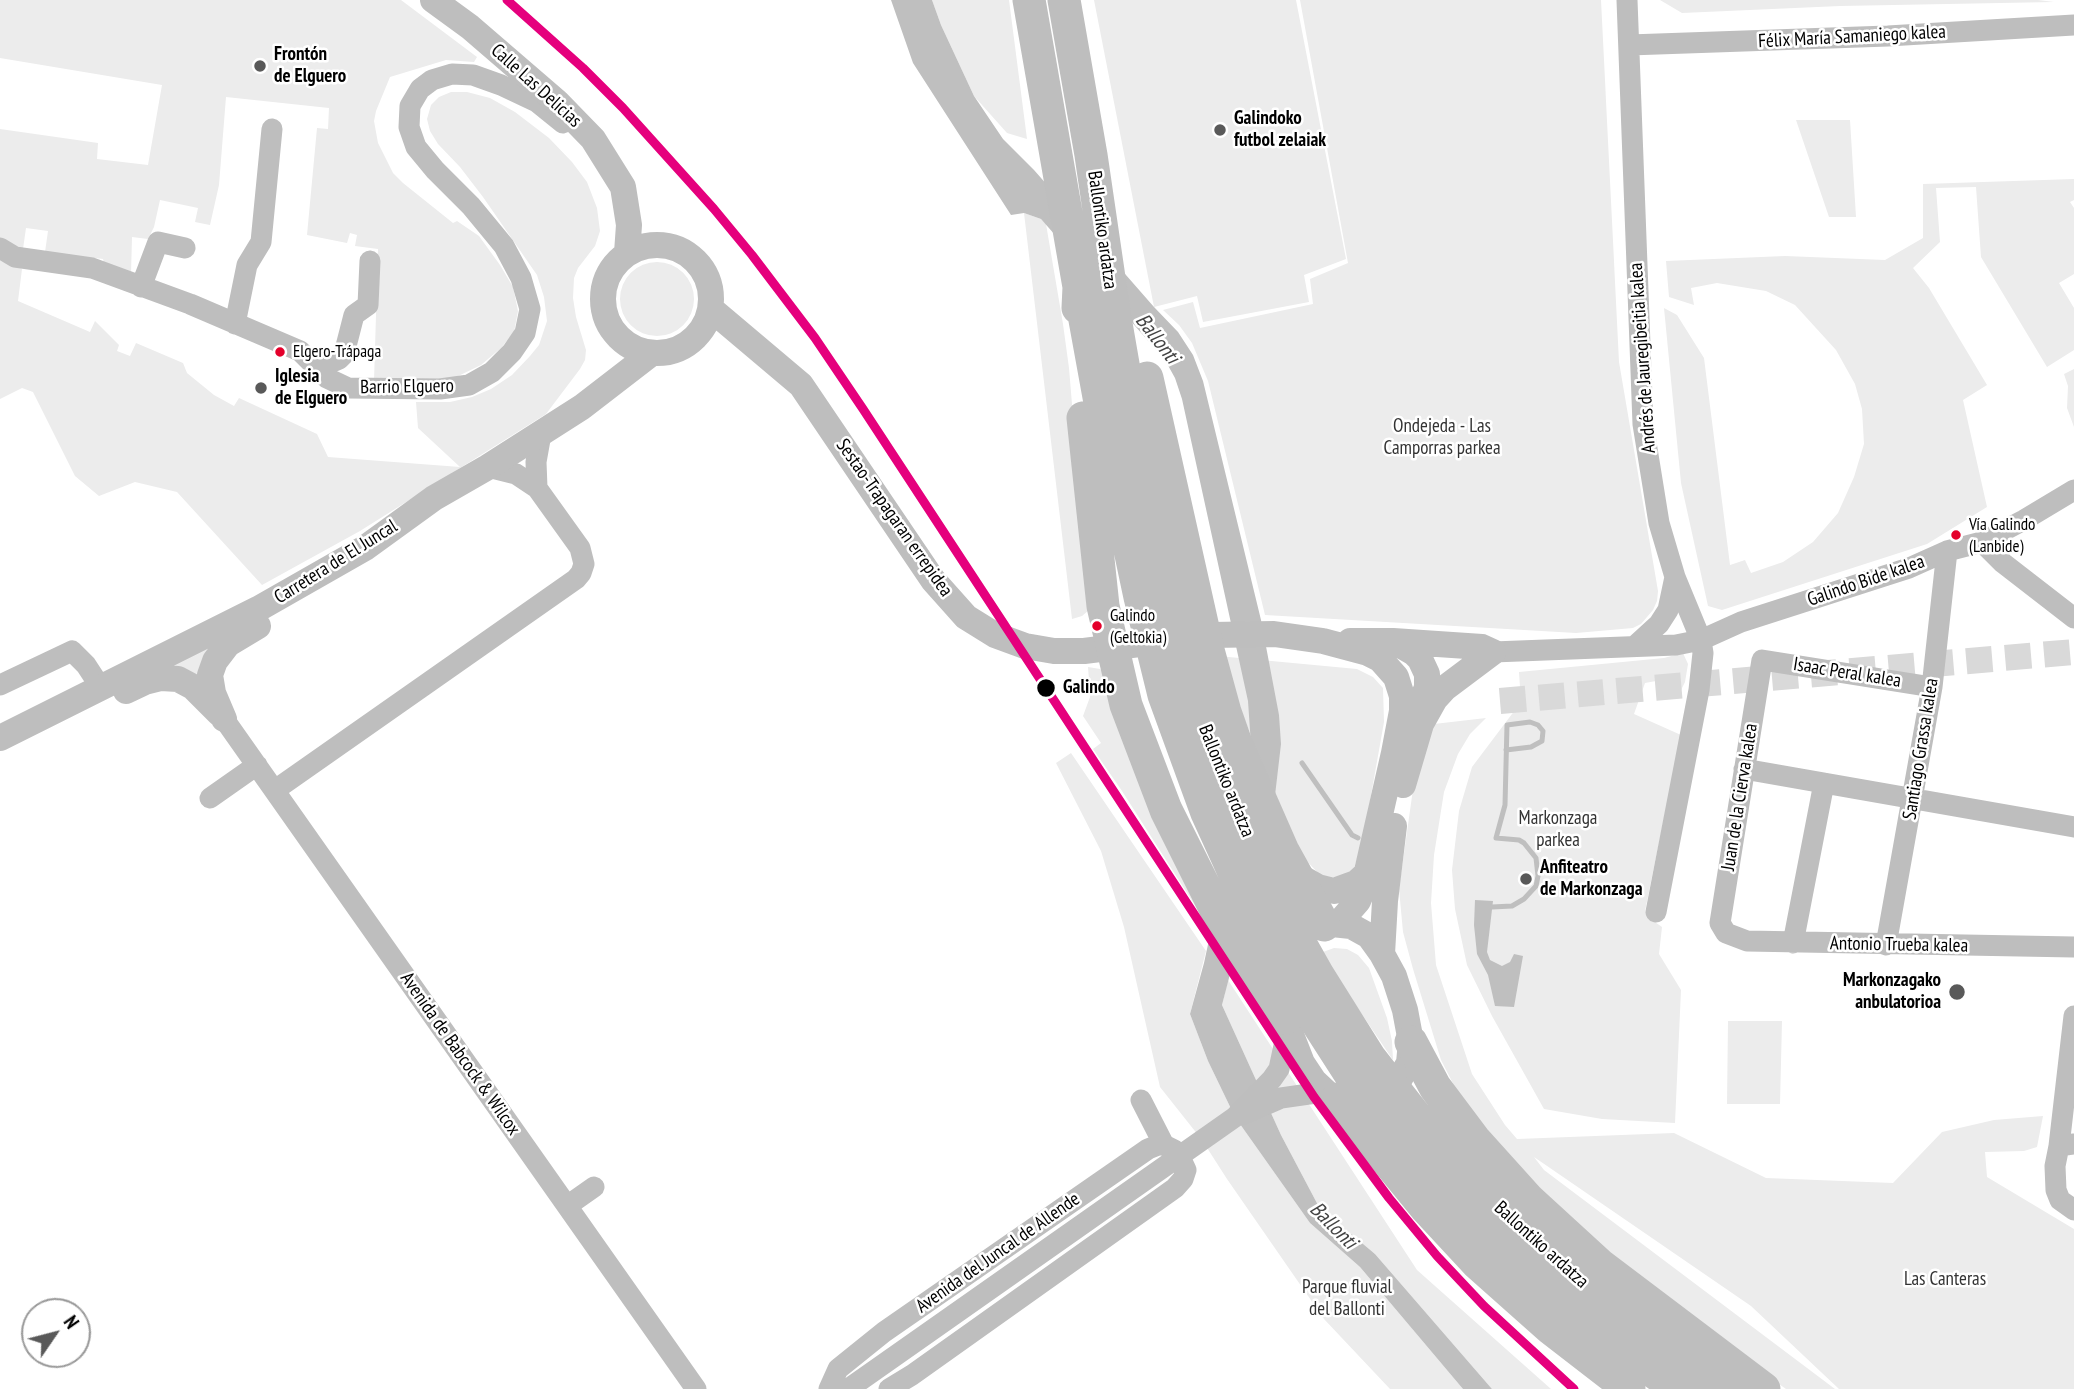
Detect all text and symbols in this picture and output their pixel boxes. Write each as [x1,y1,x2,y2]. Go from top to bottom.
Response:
street label: Félix María Samaniego kalea [1758,21,1946,53]
street label: Calle Las Delicias [486,39,586,133]
place label: Frontón de Elguero [274,44,346,88]
marker: Frontón de Elguero [252,58,268,74]
place label: Galindoko futbol zelaiak [1234,108,1326,152]
marker: Galindoko futbol zelaiak [1212,122,1228,138]
street label: Ballontiko ardatza [1082,169,1122,291]
street label: Andrés de Jauregibeitia kalea [1625,262,1661,454]
water label: Ballonti [1130,309,1184,369]
place label: Elgero-Trápaga [293,342,381,362]
marker: Elgero-Trápaga [273,345,287,359]
place label: Iglesia de Elguero [275,366,347,410]
street label: Barrio Elguero [360,375,454,399]
marker: Iglesia de Elguero [253,380,269,396]
park label: Ondejeda - Las Camporras parkea [1383,416,1501,460]
street label: Sestao-Trapagaran errepidea [831,435,957,601]
street label: Carretera de El Juncal [270,515,402,609]
place label: Vía Galindo (Lanbide) [1969,515,2035,555]
marker: Vía Galindo (Lanbide) [1949,528,1963,542]
street label: Galindo Bide kalea [1804,550,1928,612]
place label: Galindo (Geltokia) [1110,606,1166,646]
marker: Galindo (Geltokia) [1090,619,1104,633]
street label: Isaac Peral kalea [1791,653,1903,693]
marker: Galindo [1035,677,1057,699]
place label: Galindo [1063,677,1115,699]
street label: Santiago Grassa kalea [1899,677,1943,821]
street label: Ballontiko ardatza [1193,722,1259,840]
street label: Juan de la Cierva kalea [1717,722,1763,872]
park label: Markonzaga parkea [1519,808,1597,852]
place label: Anfiteatro de Markonzaga [1540,857,1642,901]
marker: Anfiteatro de Markonzaga [1518,871,1534,887]
street label: Antonio Trueba kalea [1830,932,1968,958]
street label: Avenida de Babcock & Wilcox [395,968,525,1140]
place label: Markonzagako anbulatorioa [1843,970,1941,1014]
marker: Markonzagako anbulatorioa [1947,982,1967,1002]
street label: Avenida del Juncal de Allende [912,1188,1084,1318]
water label: Ballonti [1304,1197,1362,1255]
street label: Ballontiko ardatza [1489,1197,1593,1293]
park label: Las Canteras [1904,1269,1986,1291]
park label: Parque fluvial del Ballonti [1302,1277,1392,1321]
north arrow [21,1298,91,1368]
text: N [59,1311,84,1333]

